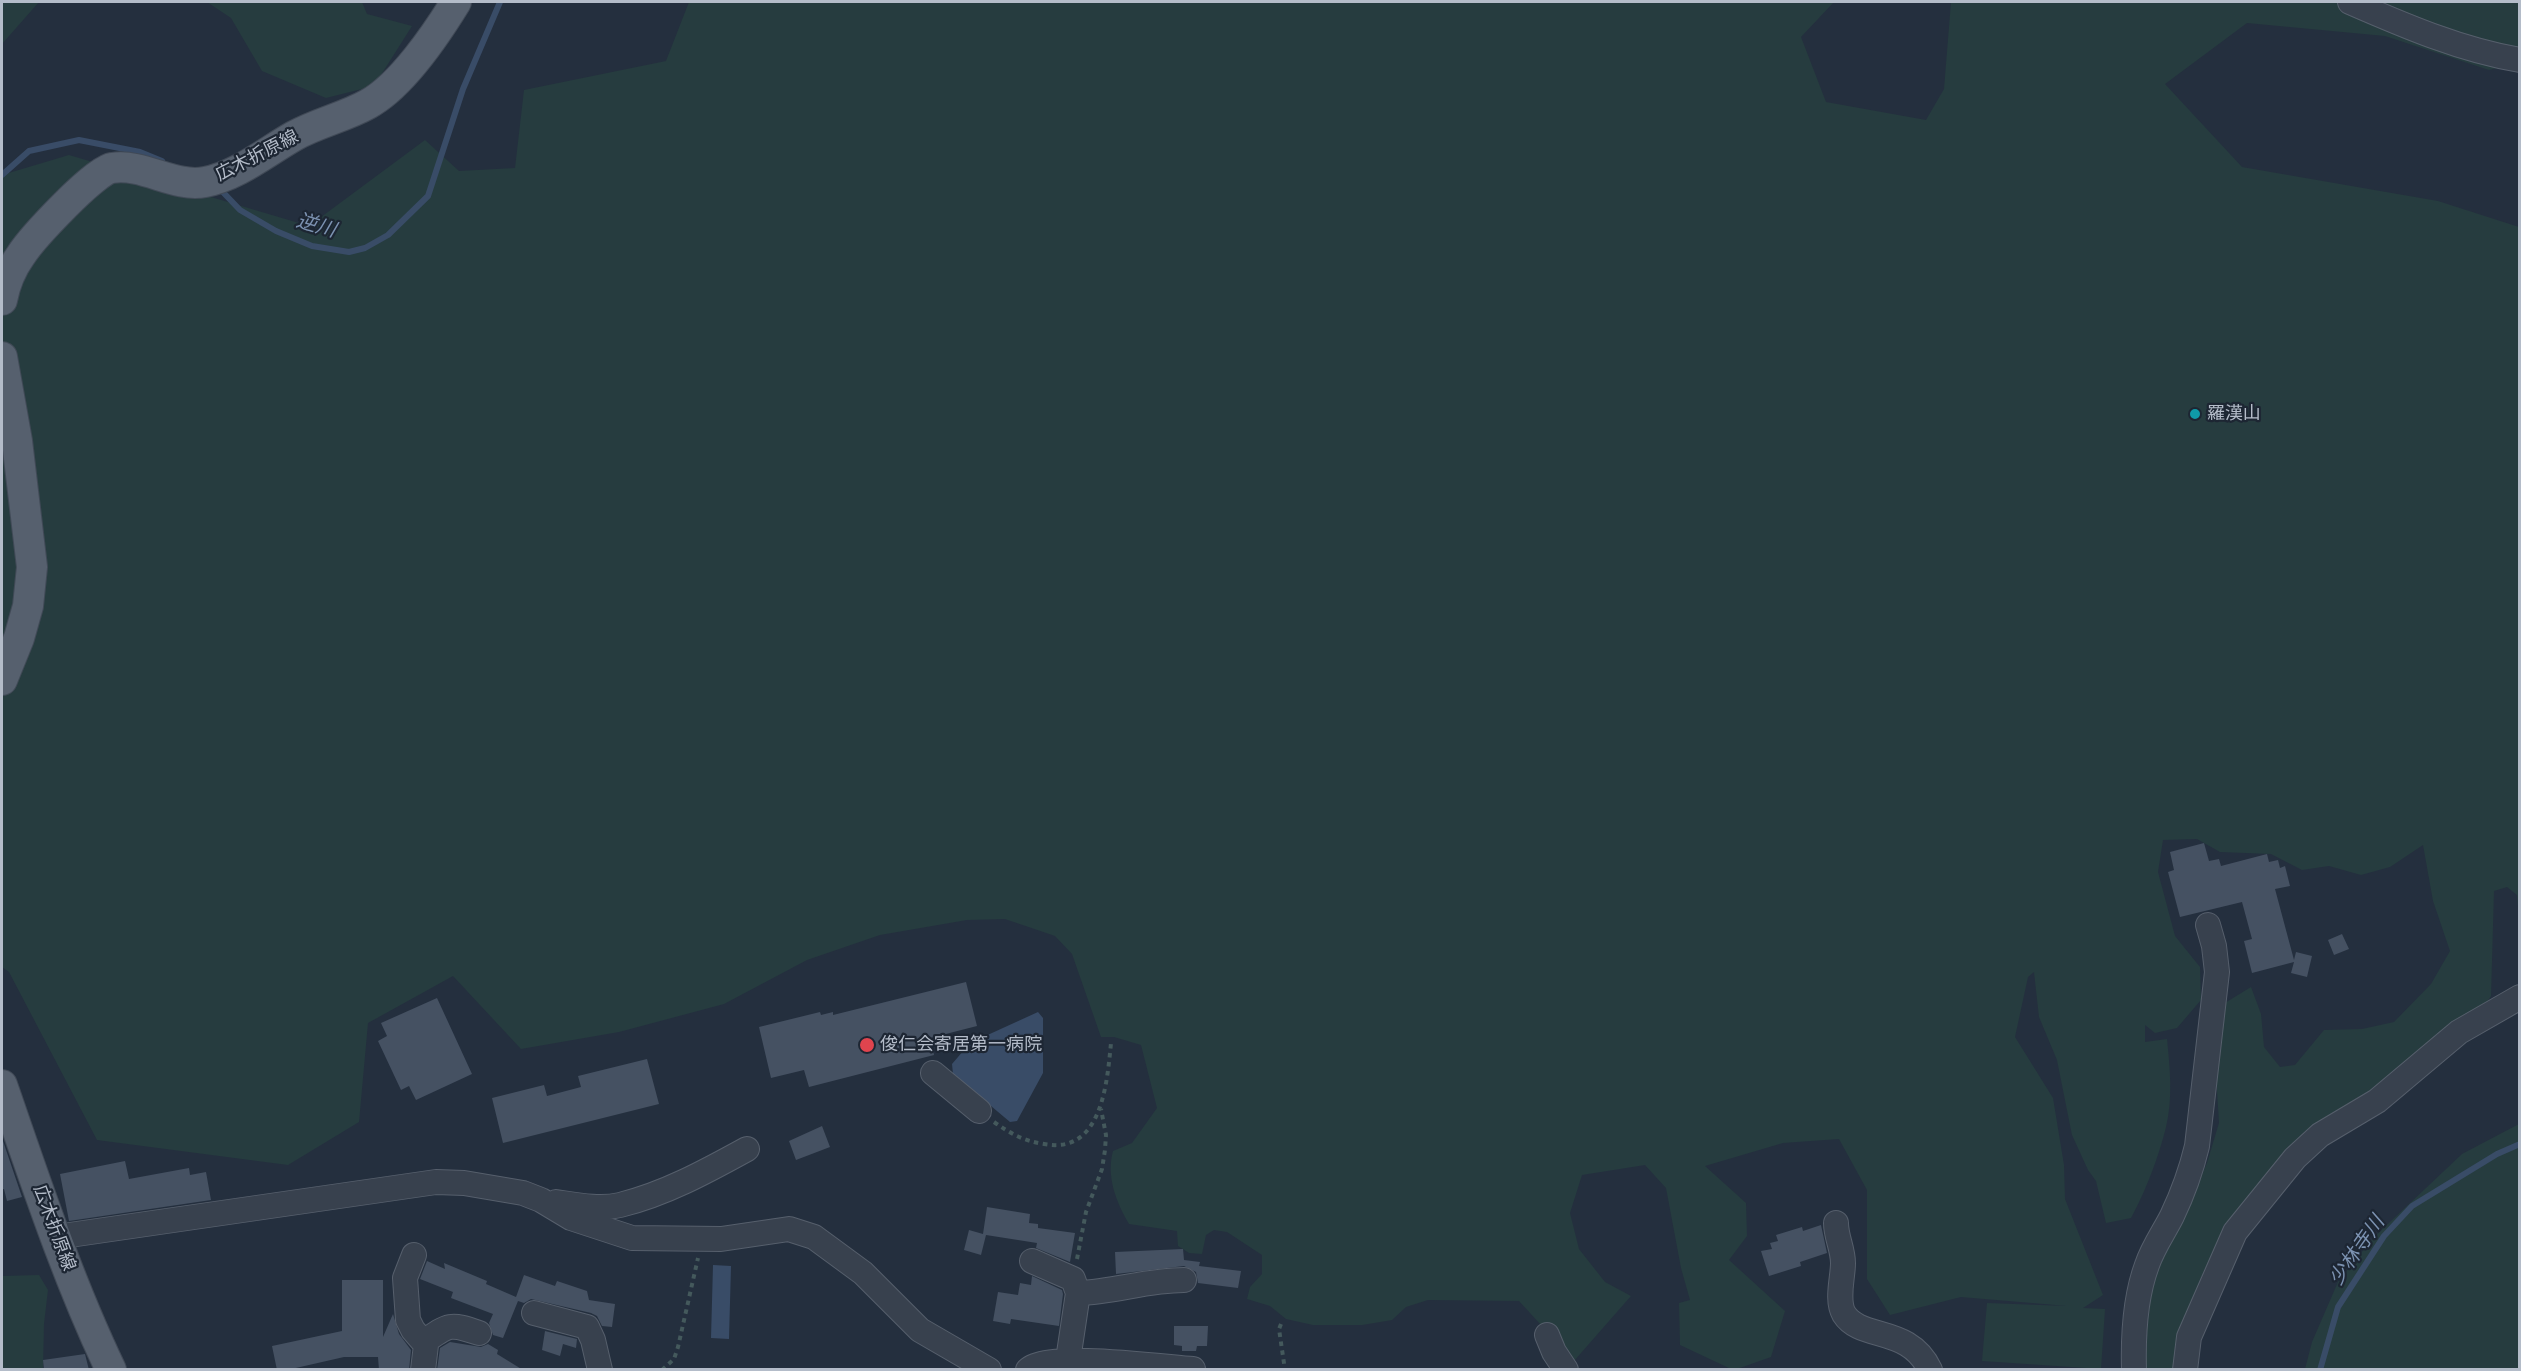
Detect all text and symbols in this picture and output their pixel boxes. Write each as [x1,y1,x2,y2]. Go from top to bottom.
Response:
street label: 広木折原線 [212,126,302,186]
water label: 逆川 [293,209,339,243]
place label: 羅漢山 [2207,403,2261,425]
marker: 羅漢山 [2188,407,2202,421]
place label: 俊仁会寄居第一病院 [880,1034,1042,1056]
marker: 俊仁会寄居第一病院 [858,1036,876,1054]
street label: 広木折原線 [28,1182,80,1274]
water label: 少林寺川 [2324,1211,2390,1291]

